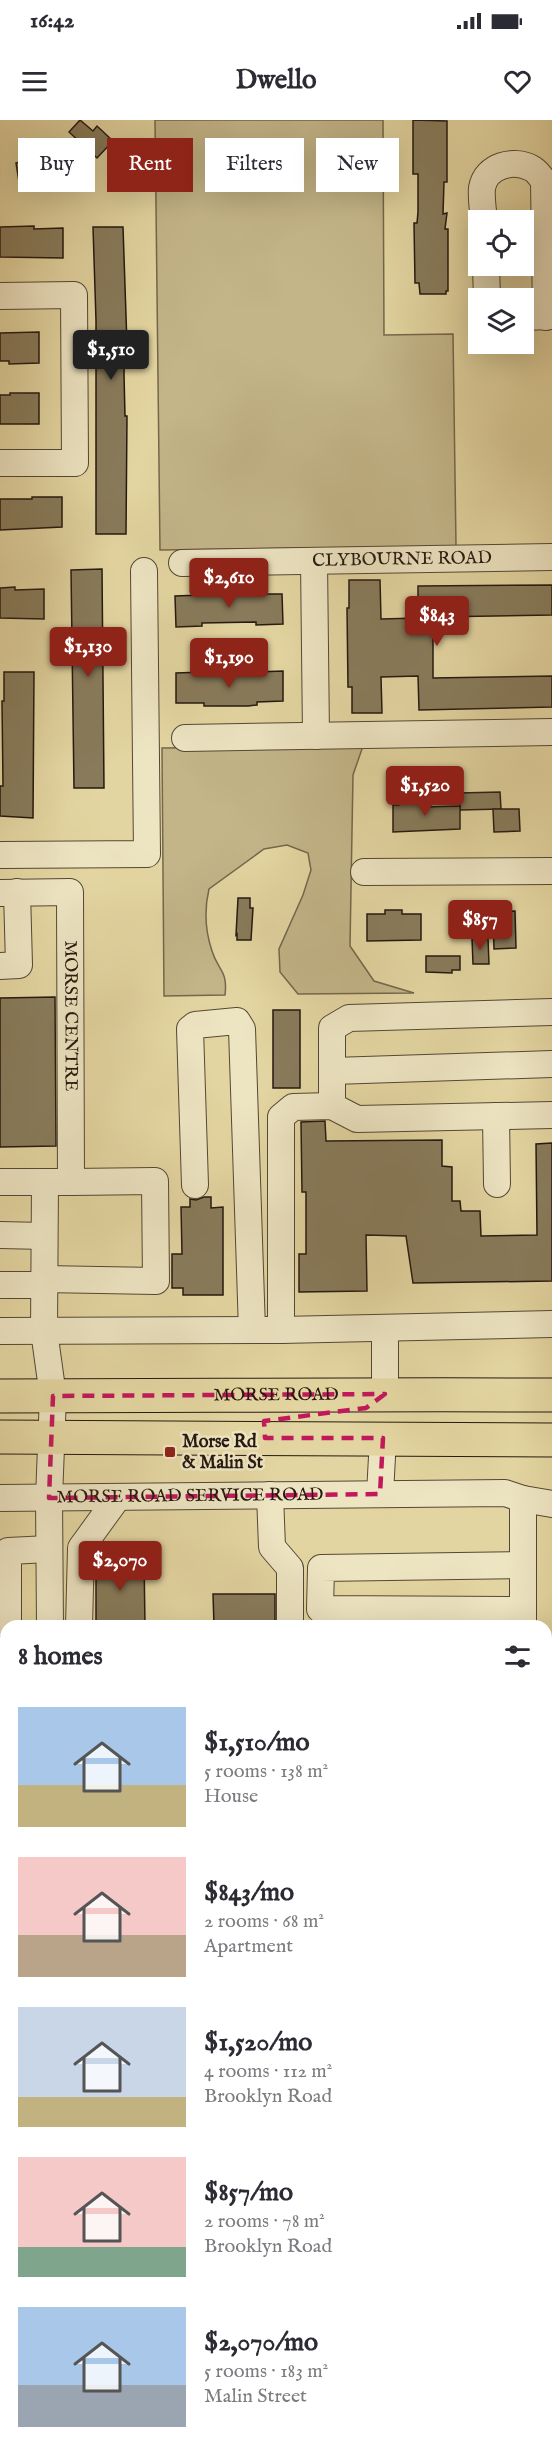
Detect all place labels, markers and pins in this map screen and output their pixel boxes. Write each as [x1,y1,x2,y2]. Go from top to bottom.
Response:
pin: $1,510 [62,330,160,381]
pin: $2,610 [180,558,278,609]
pin: $843 [401,596,473,647]
pin: $1,130 [39,627,137,678]
pin: $1,190 [180,638,278,689]
pin: $1,520 [376,766,474,817]
pin: $857 [444,900,516,951]
place label: Morse Rd & Malin St [182,1431,264,1475]
marker: Morse Rd & Malin St [163,1445,177,1459]
pin: $2,070 [71,1541,169,1592]

